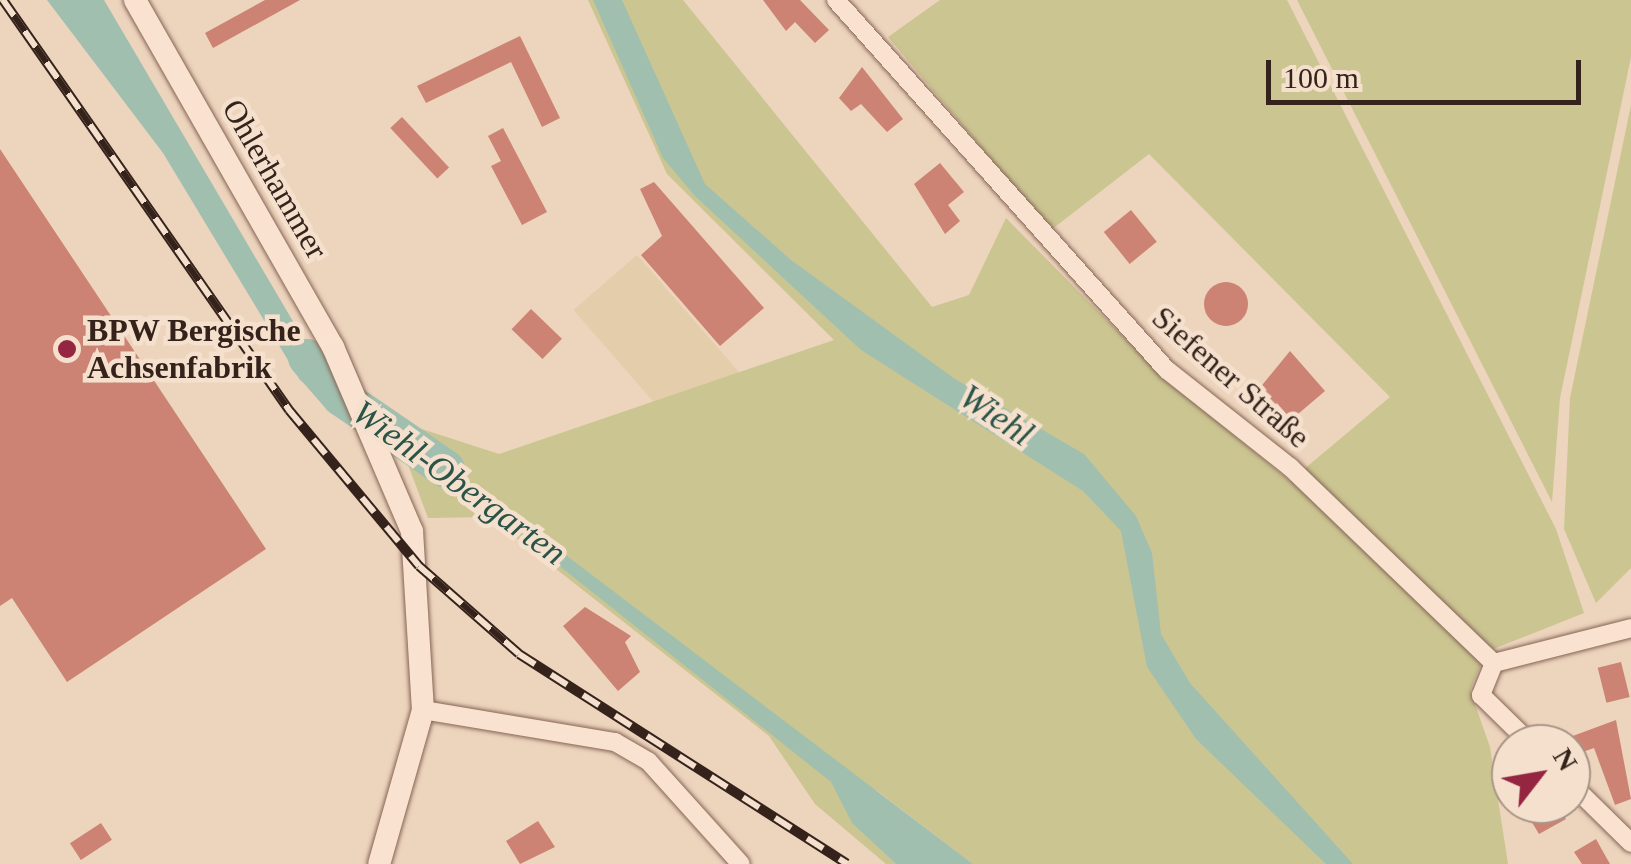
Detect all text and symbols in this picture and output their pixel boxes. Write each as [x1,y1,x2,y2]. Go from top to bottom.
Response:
scale bar [1271,40,1586,102]
text: 100 m [1283,61,1359,94]
street label: Ohlerhammer [214,92,336,266]
street label: Siefener Straße [1144,298,1318,456]
place label: BPW Bergische Achsenfabrik [87,312,301,387]
marker: BPW Bergische Achsenfabrik [56,338,78,360]
water label: Wiehl [951,376,1041,456]
water label: Wiehl-Obergarten [344,392,574,574]
north arrow [1491,724,1591,824]
text: N [1547,743,1584,776]

